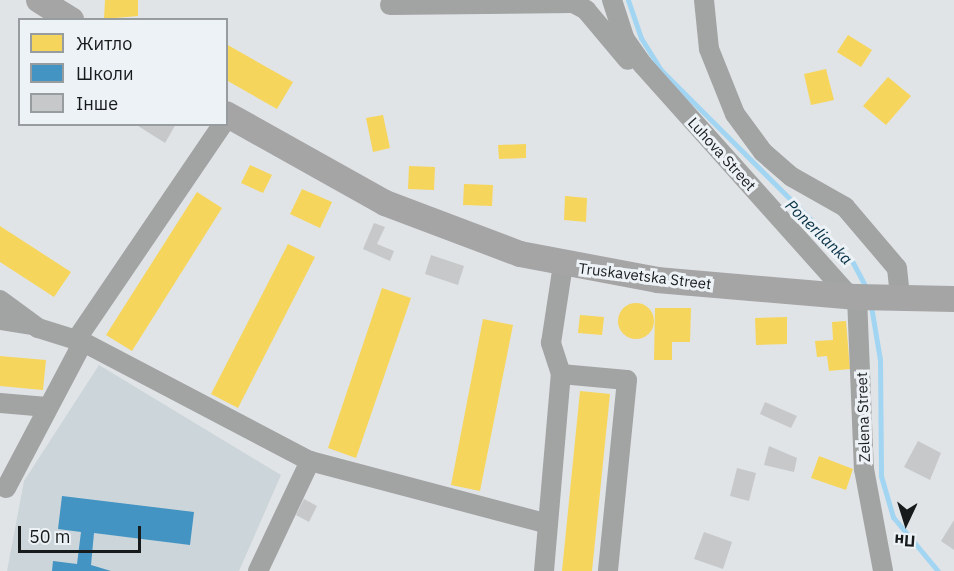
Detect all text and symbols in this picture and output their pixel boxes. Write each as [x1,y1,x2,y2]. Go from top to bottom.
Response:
legend [18,18,228,126]
text: Житло [76,32,132,55]
text: Школи [76,62,134,85]
text: Інше [76,92,118,115]
street label: Luhova Street [684,114,760,194]
water label: Ponerlianka [782,196,856,268]
street label: Truskavetska Street [578,259,712,293]
street label: Zelena Street [852,372,874,462]
north arrow [876,493,936,553]
scale bar [21,514,144,552]
text: 50 m [29,525,71,548]
text: Пн [894,530,916,552]

